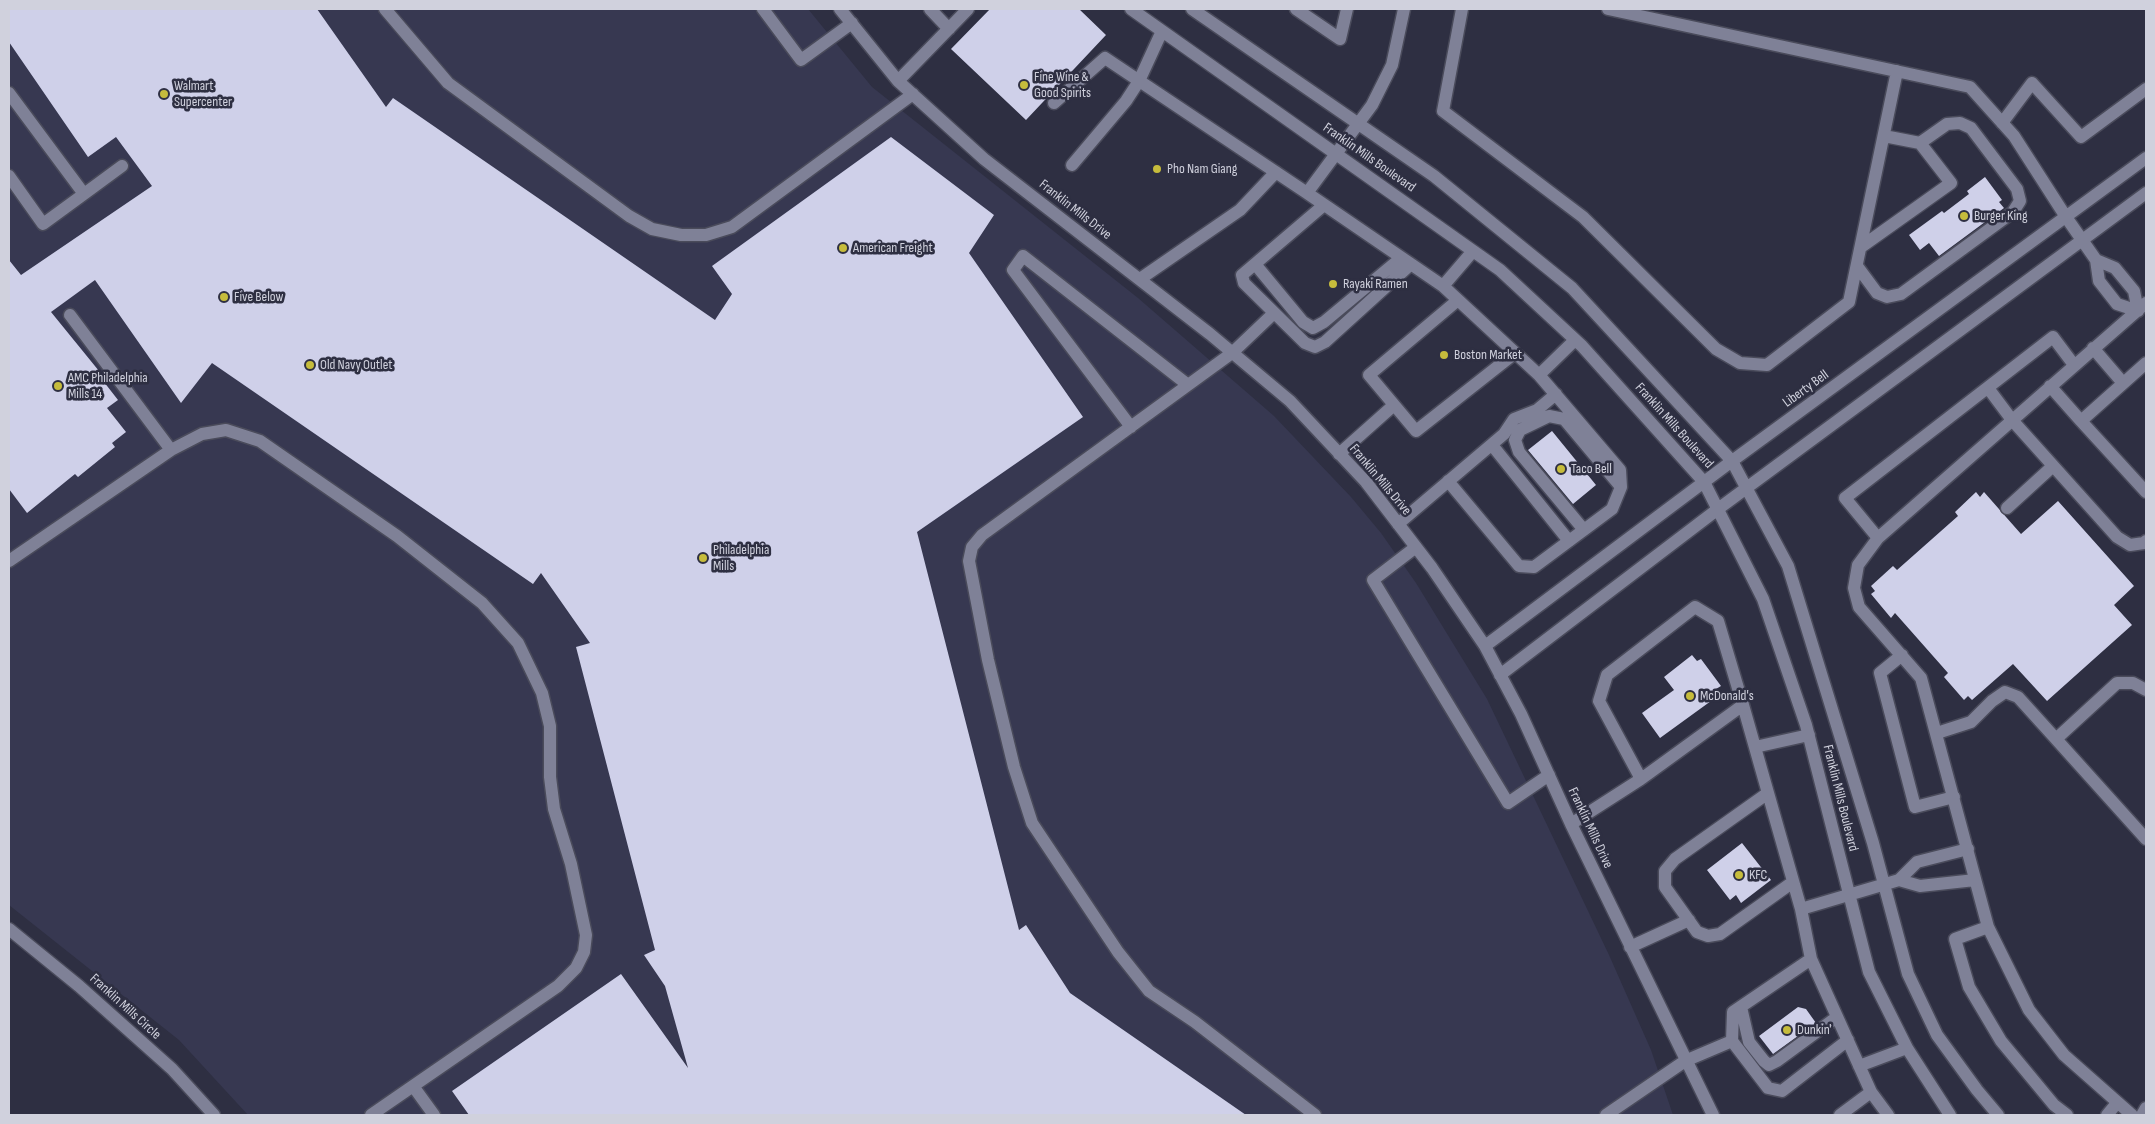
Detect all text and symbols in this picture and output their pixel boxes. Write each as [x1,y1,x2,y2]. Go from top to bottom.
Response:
place label: Fine Wine & Good Spirits [1034,69,1091,102]
place label: Walmart Supercenter [174,78,232,110]
marker: Fine Wine & Good Spirits [1018,79,1030,91]
marker: Walmart Supercenter [158,88,170,100]
street label: Franklin Mills Boulevard [1319,120,1419,196]
place label: Pho Nam Giang [1167,161,1237,177]
marker: Pho Nam Giang [1151,163,1163,175]
street label: Franklin Mills Drive [1035,176,1115,244]
place label: Burger King [1974,208,2028,224]
marker: Burger King [1958,210,1970,222]
place label: American Freight [853,240,933,256]
marker: American Freight [837,242,849,254]
place label: Rayaki Ramen [1343,276,1408,292]
marker: Rayaki Ramen [1327,278,1339,290]
place label: Five Below [234,289,283,305]
marker: Five Below [218,291,230,303]
place label: Boston Market [1454,347,1522,363]
marker: Boston Market [1438,349,1450,361]
place label: Old Navy Outlet [320,357,393,373]
marker: Old Navy Outlet [304,359,316,371]
street label: Liberty Bell [1780,367,1832,411]
place label: AMC Philadelphia Mills 14 [68,370,148,402]
marker: AMC Philadelphia Mills 14 [52,380,64,392]
street label: Franklin Mills Boulevard [1631,380,1717,472]
street label: Franklin Mills Drive [1345,441,1415,519]
place label: Taco Bell [1571,461,1612,477]
marker: Taco Bell [1555,463,1567,475]
place label: Philadelphia Mills [713,542,769,574]
marker: Philadelphia Mills [697,552,709,564]
place label: McDonald's [1700,688,1754,704]
marker: McDonald's [1684,690,1696,702]
street label: Franklin Mills Boulevard [1819,743,1861,853]
street label: Franklin Mills Drive [1564,785,1616,871]
place label: KFC [1749,867,1767,883]
marker: KFC [1733,869,1745,881]
street label: Franklin Mills Circle [86,971,164,1043]
place label: Dunkin' [1797,1022,1831,1038]
marker: Dunkin' [1781,1024,1793,1036]

